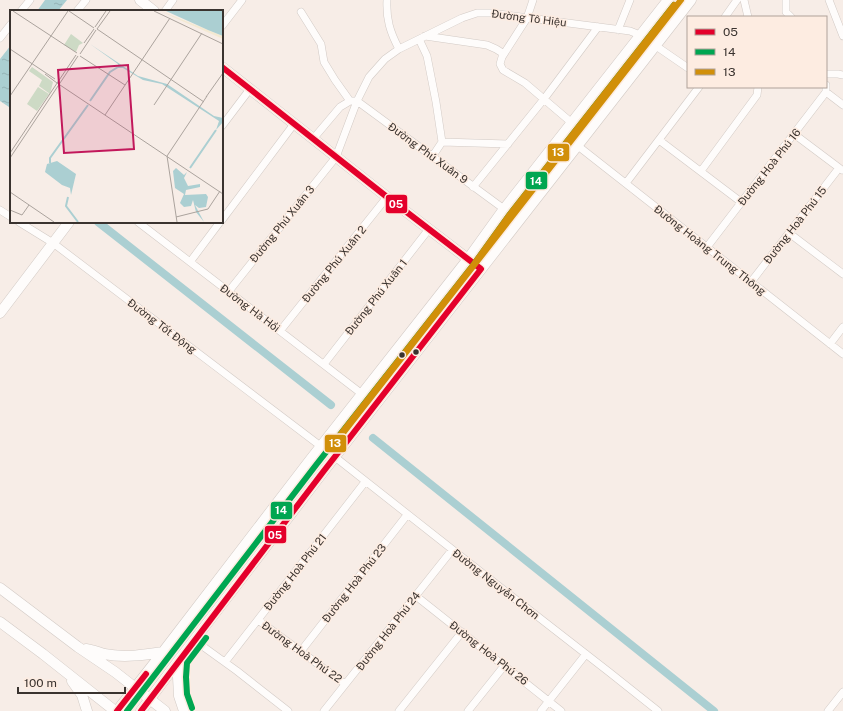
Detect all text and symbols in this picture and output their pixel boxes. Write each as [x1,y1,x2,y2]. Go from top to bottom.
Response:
street label: Đường Tô Hiệu [491,7,567,29]
inset map [10,10,223,223]
legend [687,16,827,88]
text: 05 [723,25,738,39]
text: 14 [723,45,736,59]
text: 13 [723,65,735,79]
street label: Đường Phú Xuân 9 [386,120,470,186]
street label: Đường Hoà Phú 16 [735,126,803,208]
line badge: 13 [547,143,570,162]
text: 13 [552,146,564,158]
line badge: 14 [525,171,548,190]
text: 14 [530,175,542,187]
street label: Đường Phú Xuân 3 [247,183,317,265]
street label: Đường Hoà Phú 15 [761,184,829,266]
line badge: 05 [385,194,408,214]
text: 05 [389,198,403,210]
street label: Đường Hoàng Trung Thông [652,203,768,298]
street label: Đường Phú Xuân 2 [299,223,369,305]
street label: Đường Phú Xuân 1 [343,257,409,337]
street label: Đường Hà Hồi [218,282,282,334]
street label: Đường Tốt Động [125,296,199,356]
unlabelled marker [411,347,421,357]
unlabelled marker [397,350,407,360]
line badge: 13 [324,434,347,453]
text: 13 [329,437,341,449]
line badge: 14 [270,501,293,520]
text: 14 [275,504,287,516]
line badge: 05 [264,525,287,544]
text: 05 [268,529,282,541]
street label: Đường Hoà Phú 21 [261,531,329,613]
street label: Đường Hoà Phú 23 [320,541,388,625]
street label: Đường Nguyễn Chơn [450,547,542,621]
street label: Đường Hoà Phú 24 [354,589,422,673]
street label: Đường Hoà Phú 22 [260,619,345,685]
street label: Đường Hoà Phú 26 [447,619,531,687]
scale bar [18,669,125,695]
text: 100 m [24,676,57,690]

